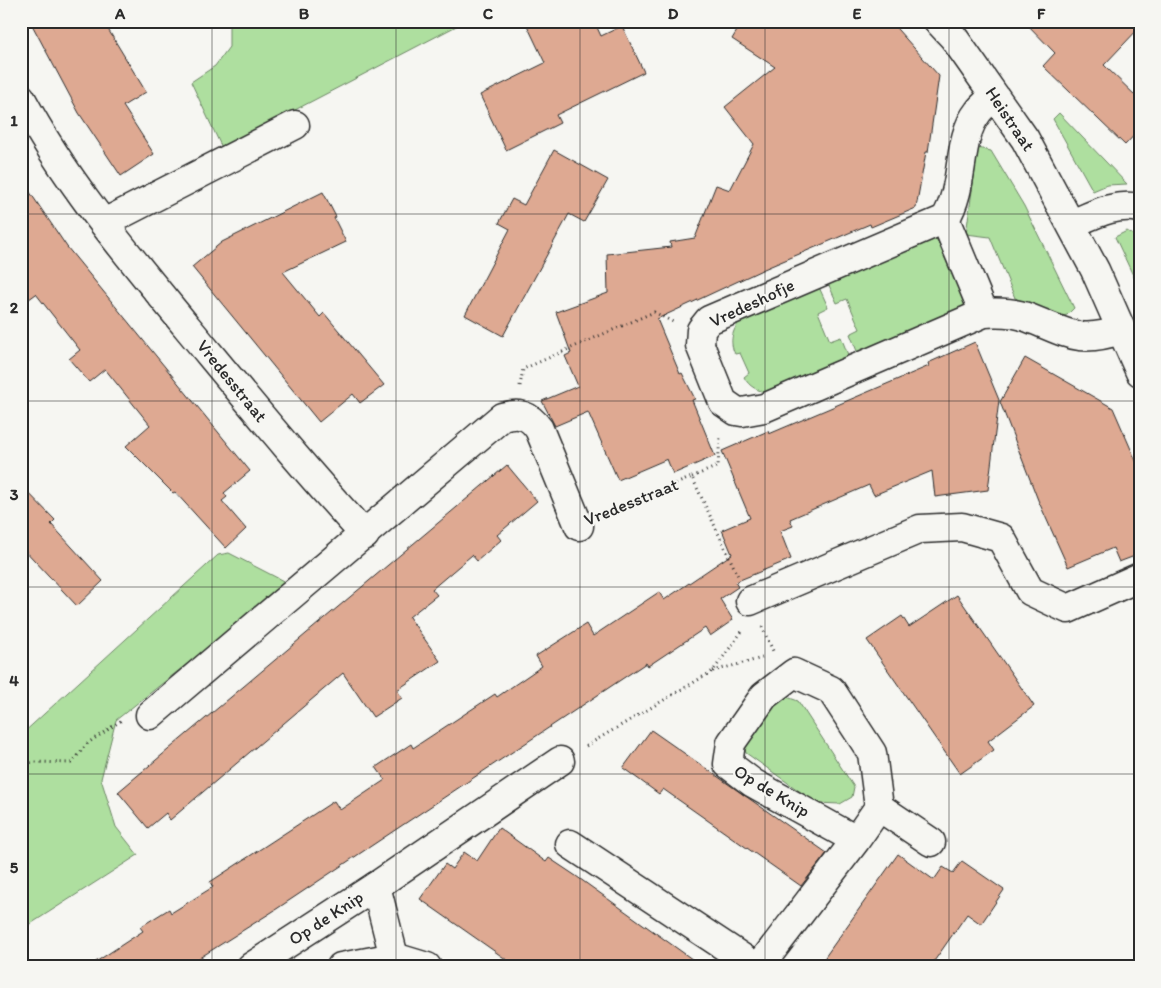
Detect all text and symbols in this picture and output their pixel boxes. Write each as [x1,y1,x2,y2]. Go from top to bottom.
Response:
text: A [114,4,126,23]
text: B [299,4,310,23]
text: C [483,4,494,23]
text: D [668,4,679,23]
text: E [853,4,862,23]
text: F [1037,4,1046,23]
street label: Heistraat [980,83,1040,156]
text: 1 [10,111,18,130]
street label: Vredeshofje [706,274,798,332]
text: 2 [10,298,19,317]
street label: Vredesstraat [192,335,272,427]
street label: Vredesstraat [581,473,682,531]
text: 3 [10,485,19,504]
text: 4 [9,671,19,690]
street label: Op de Knip [730,760,814,822]
text: 5 [10,858,19,877]
street label: Op de Knip [284,886,368,950]

